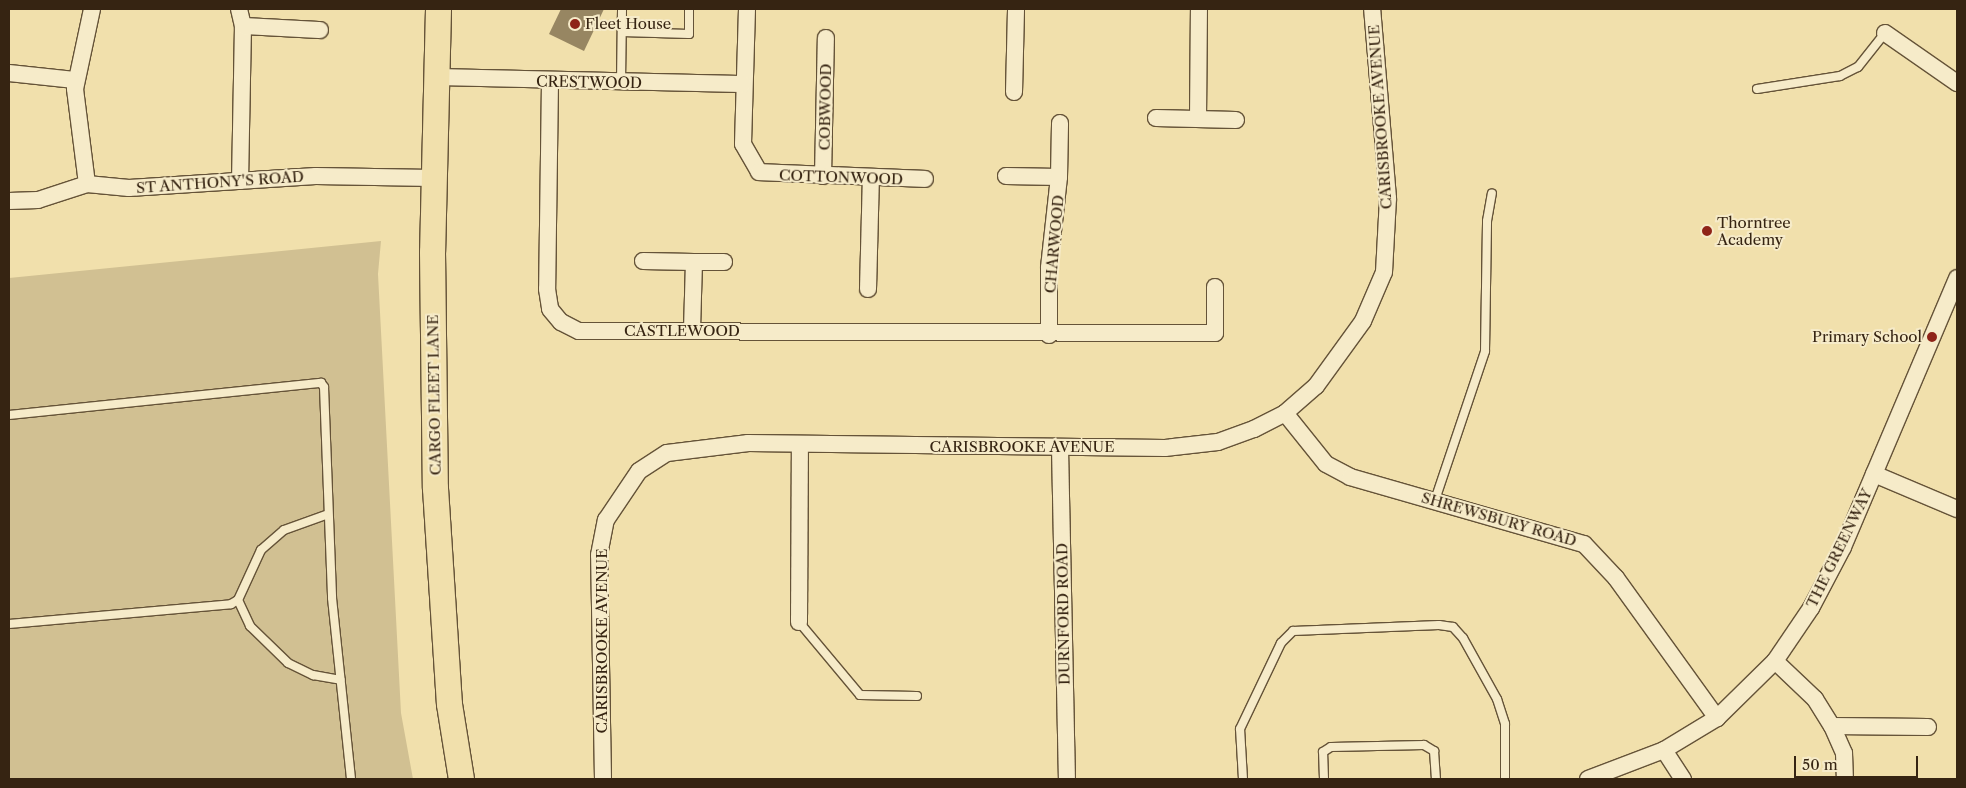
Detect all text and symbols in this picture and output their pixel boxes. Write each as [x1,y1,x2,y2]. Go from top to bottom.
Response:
place label: Fleet House [585,15,671,33]
marker: Fleet House [569,18,581,30]
street label: CARISBROOKE AVENUE [1365,24,1395,210]
street label: COBWOOD [815,63,835,151]
street label: CRESTWOOD [536,72,642,92]
street label: COTTONWOOD [779,166,903,188]
street label: ST ANTHONY'S ROAD [135,167,305,197]
street label: CHARWOOD [1041,194,1067,294]
place label: Thorntree Academy [1717,213,1791,248]
marker: Thorntree Academy [1701,225,1713,237]
street label: CARGO FLEET LANE [424,314,444,476]
street label: CASTLEWOOD [624,322,740,340]
place label: Primary School [1812,328,1922,346]
marker: Primary School [1926,331,1938,343]
street label: CARISBROOKE AVENUE [929,438,1115,456]
street label: THE GREENWAY [1802,485,1876,611]
street label: SHREWSBURY ROAD [1419,488,1579,550]
street label: DURNFORD ROAD [1053,543,1073,685]
street label: CARISBROOKE AVENUE [593,548,611,734]
scale bar [1796,746,1920,778]
text: 50 m [1802,755,1838,774]

